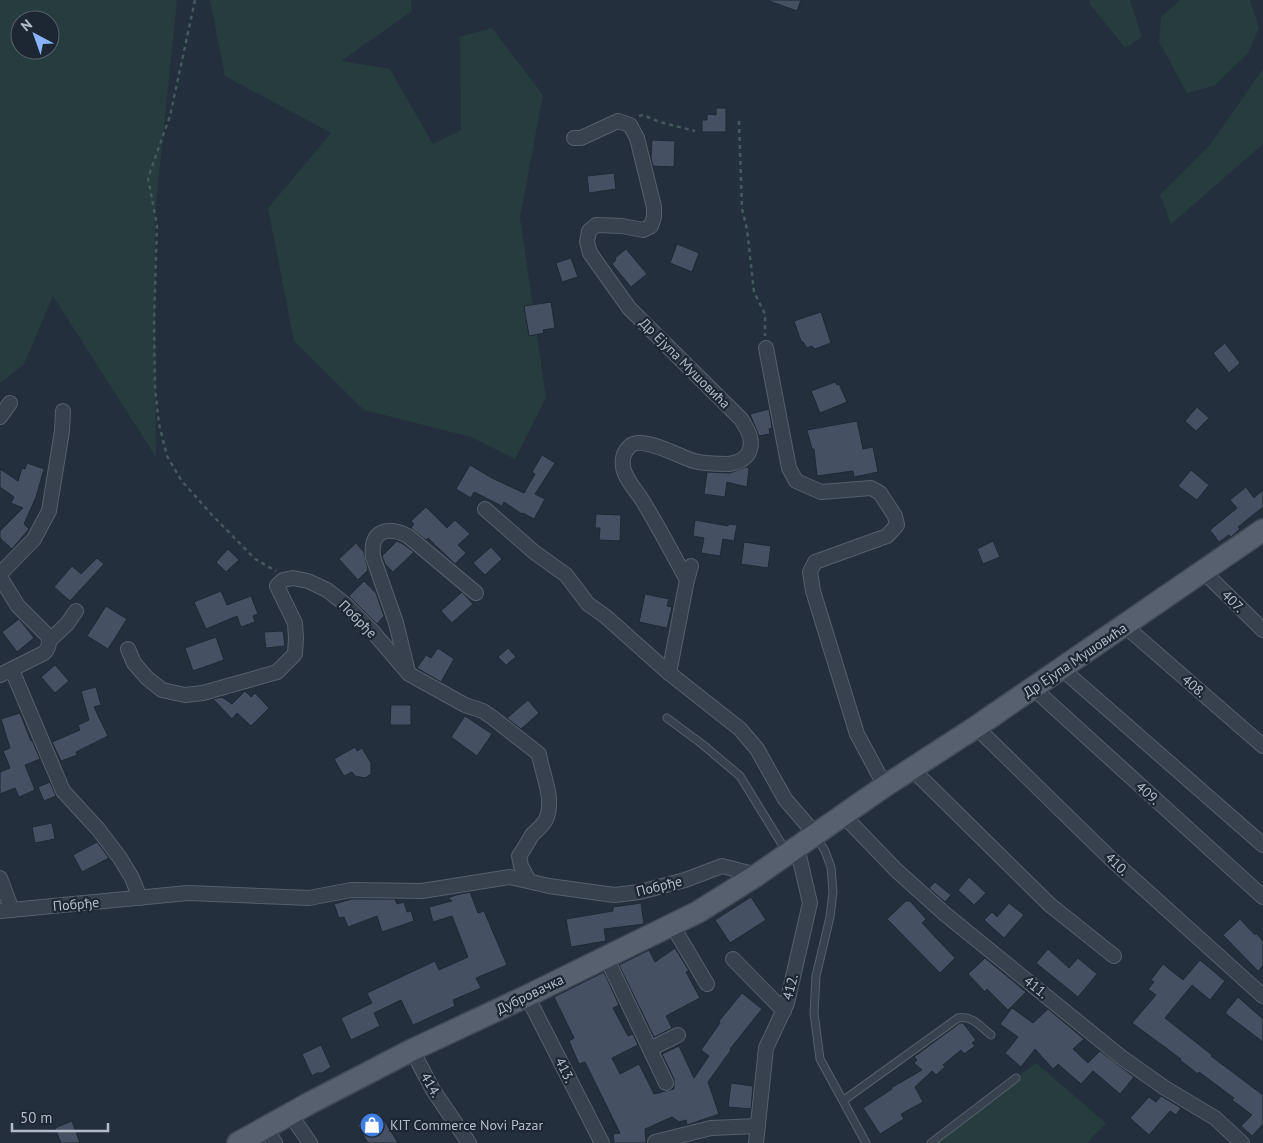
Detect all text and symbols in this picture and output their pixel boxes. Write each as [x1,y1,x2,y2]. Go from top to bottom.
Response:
north arrow [10,10,60,60]
text: N [17,15,36,35]
street label: Др Ејупа Мушовића [636,314,734,412]
street label: 407. [1218,586,1248,616]
street label: Побрђе [335,596,381,642]
street label: Др Ејупа Мушовића [1020,619,1130,701]
street label: 408. [1178,671,1210,701]
street label: 409. [1132,778,1164,808]
street label: 410. [1101,849,1133,879]
street label: Побрђе [634,872,684,900]
street label: Побрђе [52,893,100,915]
street label: Дубровачка [493,970,567,1018]
street label: 412. [778,972,802,1002]
street label: 411. [1020,972,1052,1002]
street label: 413. [551,1054,579,1086]
street label: 414. [417,1069,445,1101]
scale bar [12,1100,109,1132]
text: 50 m [20,1108,53,1127]
shop icon: KIT Commerce Novi Pazar [359,1112,385,1138]
place label: KIT Commerce Novi Pazar [390,1116,543,1134]

